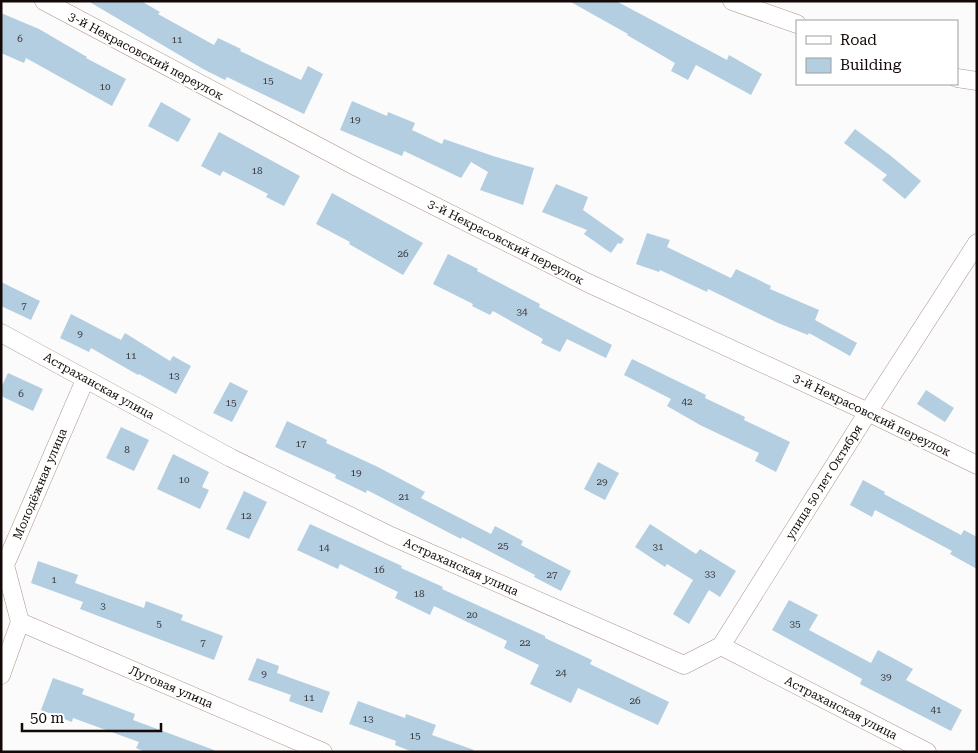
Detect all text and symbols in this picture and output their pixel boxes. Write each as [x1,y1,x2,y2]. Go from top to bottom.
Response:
street label: 3-й Некрасовский переулок [66,9,226,103]
legend [796,20,958,85]
text: Road [840,31,877,49]
house number: 6 [17,33,23,44]
house number: 11 [171,34,183,45]
text: Building [840,56,902,74]
house number: 15 [262,75,274,86]
house number: 10 [99,81,111,92]
house number: 19 [349,114,361,125]
house number: 18 [251,165,263,176]
street label: 3-й Некрасовский переулок [426,196,587,288]
house number: 26 [397,248,409,259]
house number: 7 [21,300,27,311]
house number: 34 [516,306,528,317]
house number: 9 [77,328,83,339]
street label: Астраханская улица [41,350,157,423]
house number: 11 [125,350,137,361]
house number: 13 [168,370,180,381]
street label: 3-й Некрасовский переулок [791,371,953,459]
house number: 6 [18,388,24,399]
house number: 42 [681,396,693,407]
house number: 15 [225,397,237,408]
street label: улица 50 лет Октября [783,422,865,542]
street label: Молодёжная улица [10,426,70,542]
house number: 17 [295,438,307,449]
house number: 8 [124,444,130,455]
house number: 19 [350,467,362,478]
house number: 10 [178,474,190,485]
house number: 29 [596,476,608,487]
house number: 21 [398,491,410,502]
house number: 12 [240,510,252,521]
street label: Астраханская улица [401,535,521,599]
house number: 25 [497,540,509,551]
house number: 31 [652,541,664,552]
house number: 14 [318,542,330,553]
house number: 16 [373,564,385,575]
house number: 33 [704,568,716,579]
house number: 27 [546,569,558,580]
house number: 1 [51,574,57,585]
house number: 18 [413,588,425,599]
house number: 3 [100,600,106,611]
house number: 20 [466,609,478,620]
house number: 5 [156,618,162,629]
house number: 35 [789,618,801,629]
house number: 7 [200,637,206,648]
house number: 22 [519,637,531,648]
street label: Луговая улица [127,663,215,711]
house number: 24 [555,667,567,678]
house number: 9 [261,668,267,679]
house number: 39 [880,671,892,682]
street label: Астраханская улица [782,674,900,743]
house number: 11 [303,692,315,703]
house number: 26 [629,695,641,706]
scale bar [22,700,161,732]
house number: 41 [930,704,942,715]
text: 50 m [30,709,65,727]
house number: 13 [362,713,374,724]
house number: 15 [409,730,421,741]

